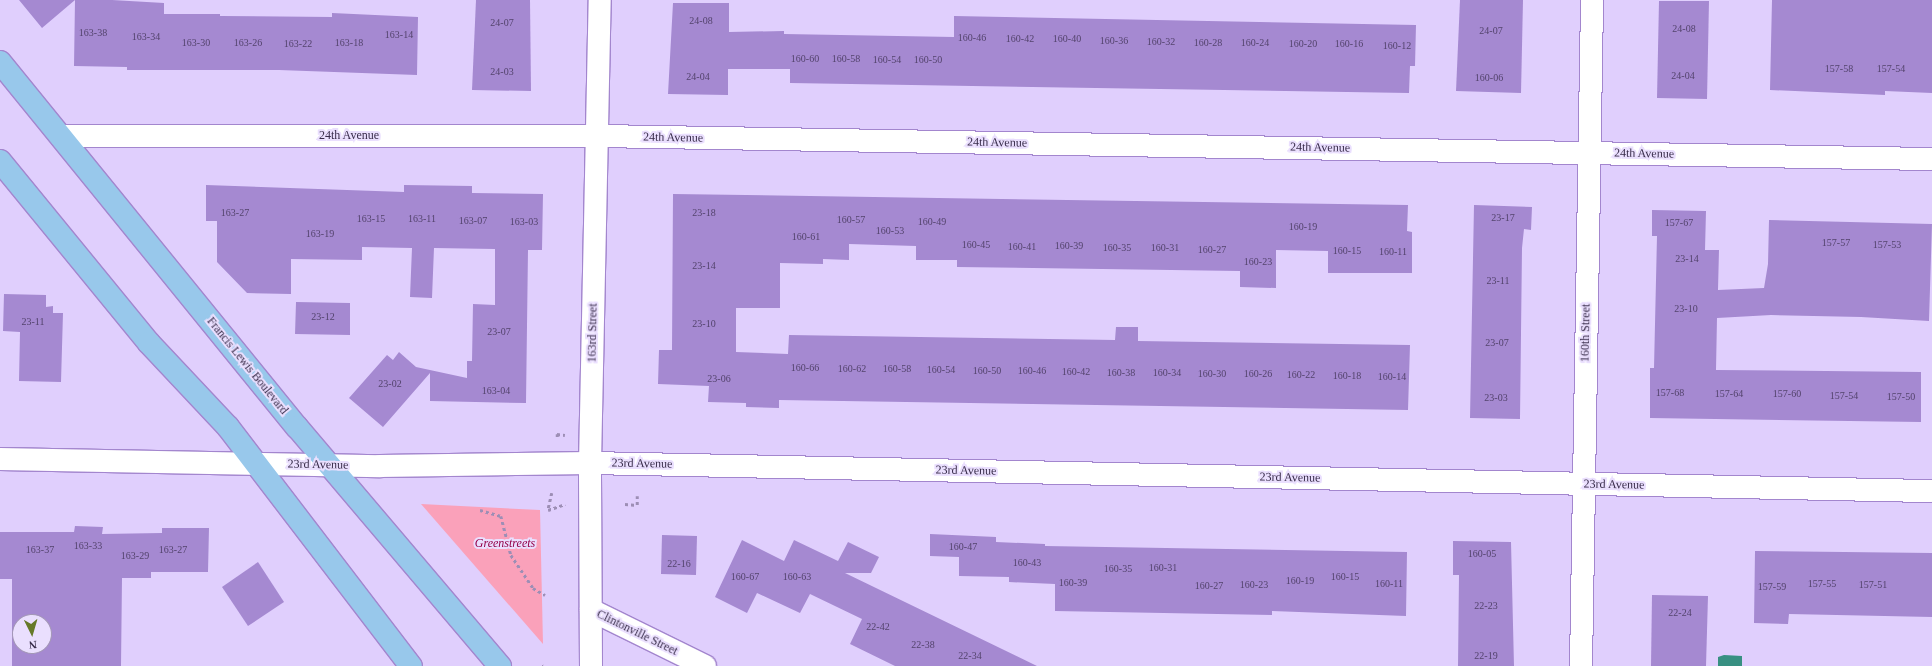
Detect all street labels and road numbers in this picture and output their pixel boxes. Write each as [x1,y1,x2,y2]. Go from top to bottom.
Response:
street label: 24th Avenue [319,129,379,143]
street label: 24th Avenue [642,130,704,146]
street label: 24th Avenue [966,135,1028,151]
street label: 24th Avenue [1289,140,1351,156]
street label: 24th Avenue [1613,146,1675,162]
street label: 163rd Street [585,303,601,363]
street label: 160th Street [1578,304,1594,362]
street label: Francis Lewis Boulevard [203,315,291,417]
street label: 23rd Avenue [611,456,673,472]
street label: 23rd Avenue [287,457,349,473]
street label: 23rd Avenue [935,463,997,479]
street label: 23rd Avenue [1259,470,1321,486]
street label: 23rd Avenue [1583,477,1645,493]
street label: Clintonville Street [594,607,680,659]

